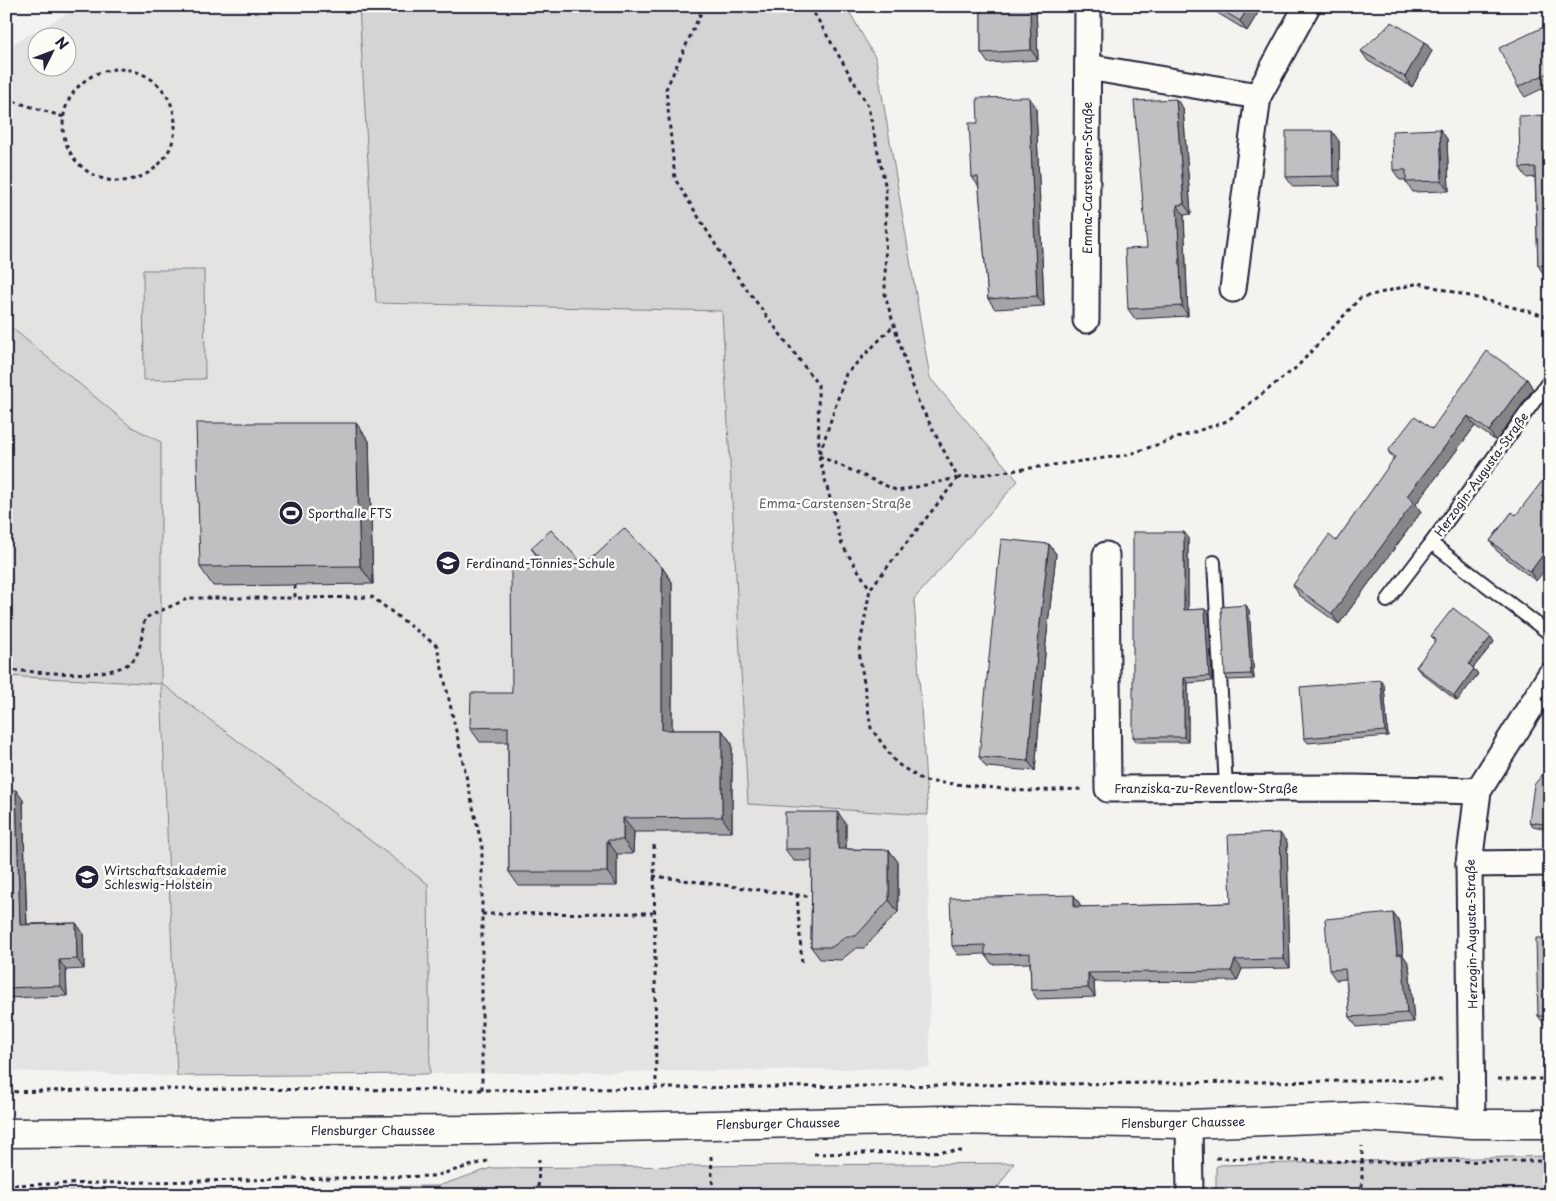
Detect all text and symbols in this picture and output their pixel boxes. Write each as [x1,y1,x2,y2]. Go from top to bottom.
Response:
north arrow [28,28,78,78]
text: N [51,32,74,54]
street label: Emma-Carstensen-Straße [1078,102,1096,254]
street label: Herzogin-Augusta-Straße [1430,408,1532,540]
park label: Emma-Carstensen-Straße [759,494,911,512]
sports icon: Sporthalle FTS [278,500,304,526]
place label: Sporthalle FTS [308,504,392,522]
school or university icon: Ferdinand-Tönnies-Schule [435,550,461,576]
place label: Ferdinand-Tönnies-Schule [466,554,615,572]
street label: Franziska-zu-Reventlow-Straße [1114,779,1298,797]
street label: Herzogin-Augusta-Straße [1461,859,1481,1009]
place label: Wirtschaftsakademie Schleswig-Holstein [104,861,227,893]
school or university icon: Wirtschaftsakademie Schleswig-Holstein [74,864,100,890]
street label: Flensburger Chaussee [1121,1112,1246,1132]
street label: Flensburger Chaussee [716,1113,841,1133]
street label: Flensburger Chaussee [311,1121,435,1139]

